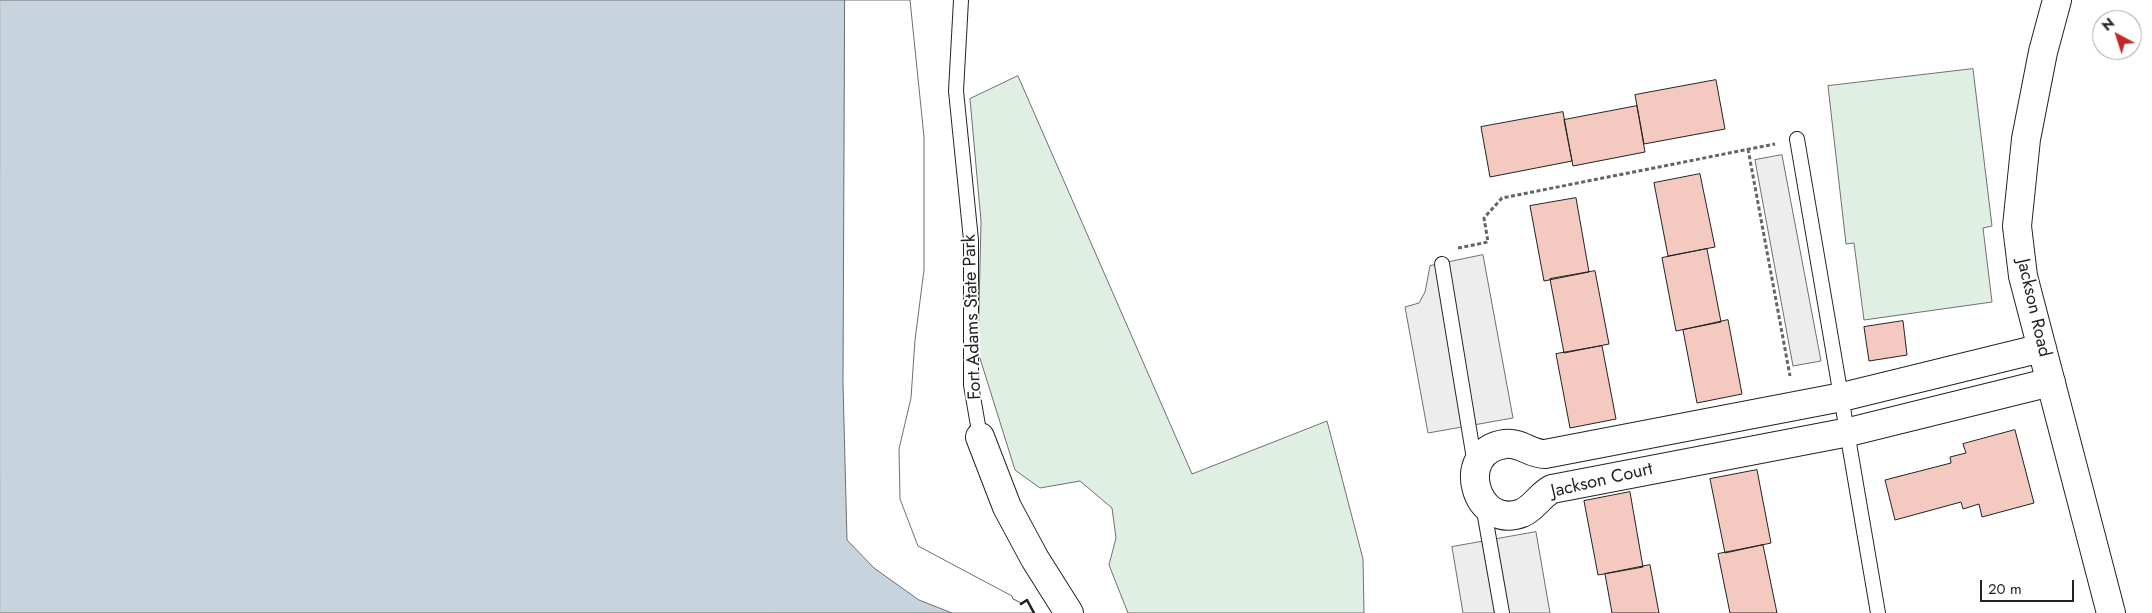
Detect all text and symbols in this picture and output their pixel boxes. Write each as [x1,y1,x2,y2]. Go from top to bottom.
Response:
north arrow [2092,10,2142,60]
text: N [2097,13,2119,36]
street label: Fort Adams State Park [959,234,987,400]
street label: Jackson Road [2011,257,2055,359]
street label: Jackson Court [1549,459,1655,503]
scale bar [1982,570,2076,602]
text: 20 m [1988,578,2022,600]

